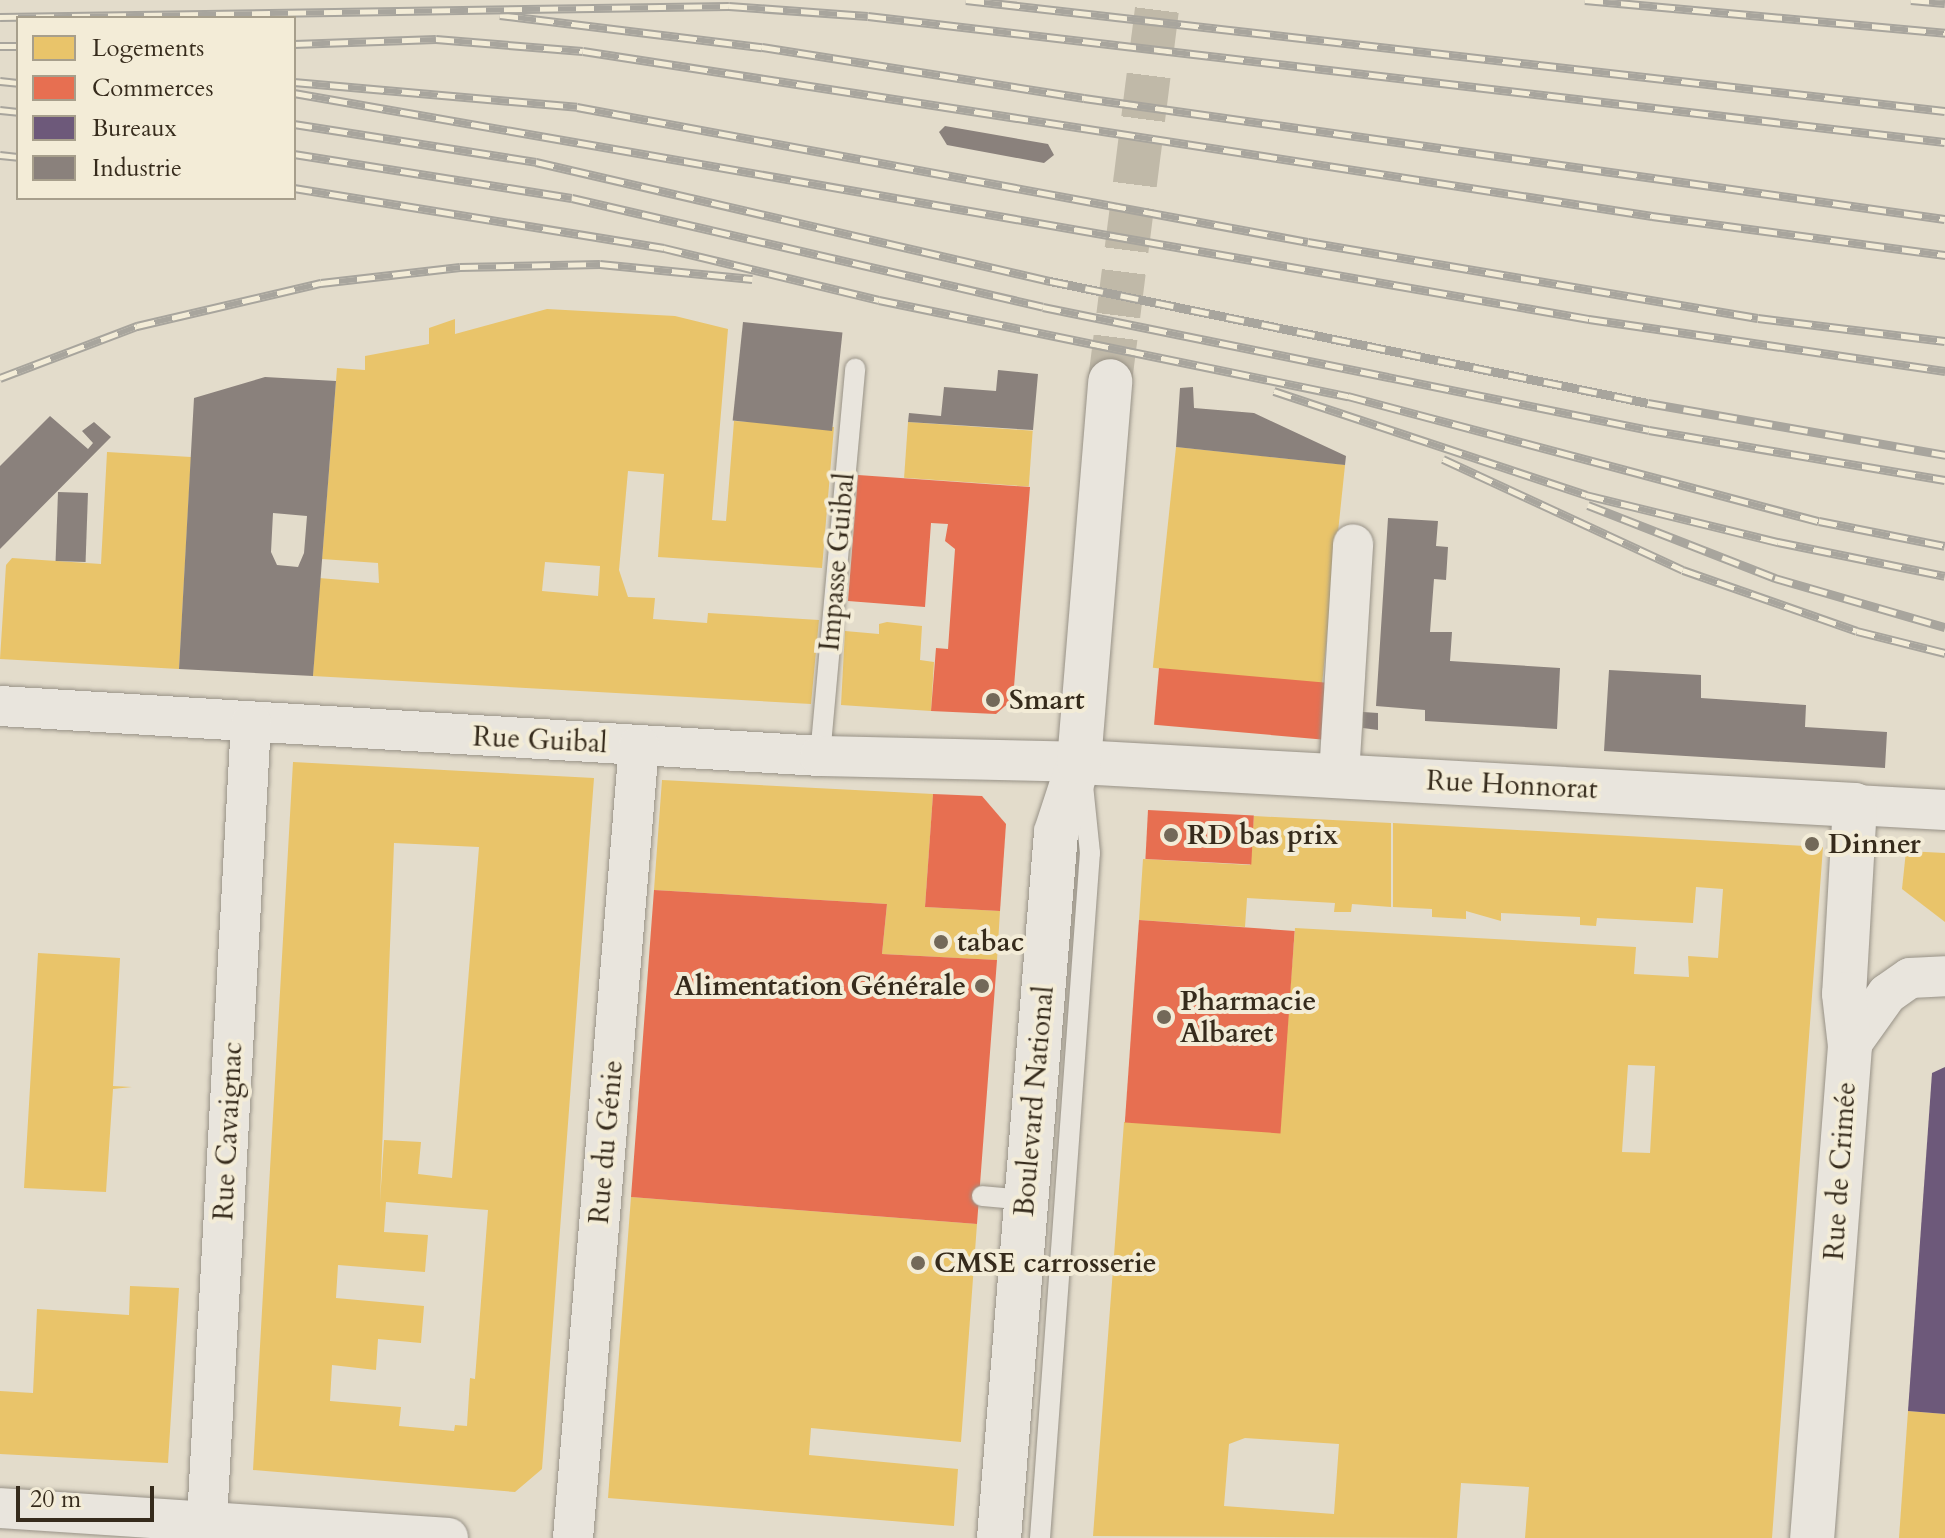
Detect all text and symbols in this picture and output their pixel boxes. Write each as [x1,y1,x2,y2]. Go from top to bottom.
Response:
legend [16,16,296,200]
text: Logements [92,32,204,65]
text: Commerces [92,72,213,105]
text: Bureaux [92,112,177,145]
text: Industrie [92,152,182,185]
street label: Impasse Guibal [812,471,862,653]
place label: Smart [1009,683,1085,717]
marker: Smart [984,691,1002,709]
street label: Rue Guibal [472,720,608,760]
street label: Rue Honnorat [1425,764,1599,806]
place label: RD bas prix [1187,818,1338,852]
marker: RD bas prix [1162,826,1180,844]
place label: Dinner [1828,827,1921,861]
marker: Dinner [1803,835,1821,853]
place label: tabac [957,925,1024,959]
marker: tabac [932,933,950,951]
place label: Alimentation Générale [674,969,966,1003]
marker: Alimentation Générale [973,977,991,995]
street label: Boulevard National [1007,984,1061,1218]
place label: Pharmacie Albaret [1180,984,1316,1050]
marker: Pharmacie Albaret [1155,1008,1173,1026]
street label: Rue Cavaignac [207,1041,249,1221]
street label: Rue du Génie [582,1059,630,1225]
street label: Rue de Crimée [1817,1081,1863,1261]
place label: CMSE carrosserie [934,1246,1157,1280]
marker: CMSE carrosserie [909,1254,927,1272]
scale bar [20,1470,158,1520]
text: 20 m [30,1483,81,1516]

